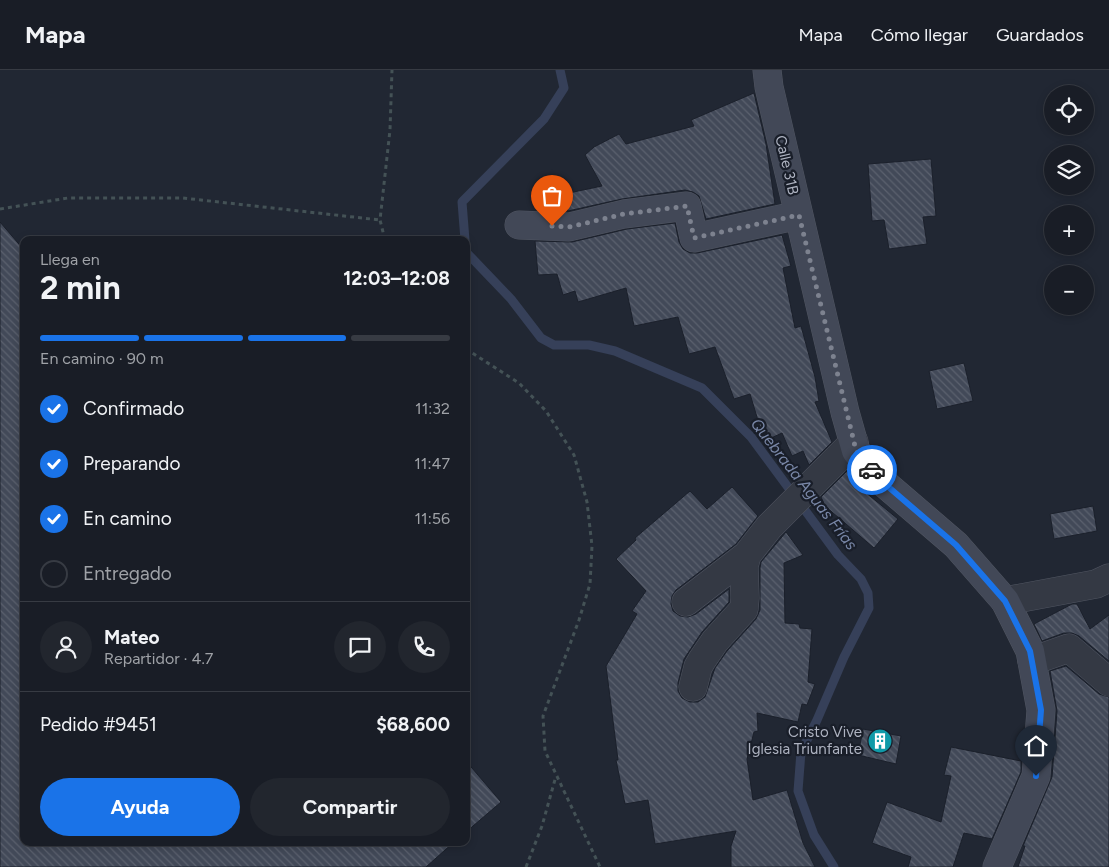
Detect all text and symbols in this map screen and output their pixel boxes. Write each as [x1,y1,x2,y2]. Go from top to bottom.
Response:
text: Mapa [25,20,86,49]
text: Mapa [798,24,843,46]
text: Cómo llegar [871,24,968,46]
text: Guardados [996,24,1084,46]
map controls [1044,85,1094,315]
button: locate [1044,85,1094,135]
street label: Calle 31B [771,134,803,196]
button: layers [1044,145,1094,195]
pin [531,175,573,226]
icon: bag [538,182,566,210]
button: + [1044,205,1094,255]
text: Llega en [40,250,100,269]
button: − [1044,265,1094,315]
text: 12:03–12:08 [343,267,450,290]
text: 2 min [40,269,121,307]
text: En camino · 90 m [40,349,164,368]
icon: check [40,395,68,423]
text: Confirmado [83,397,184,420]
text: 11:32 [415,399,450,418]
water label: Quebrada Aguas Frías [747,414,862,554]
courier [847,445,897,495]
icon: check [40,450,68,478]
text: Preparando [83,452,181,475]
text: 11:47 [414,454,450,473]
icon: car [858,456,886,484]
icon: check [40,505,68,533]
text: En camino [83,507,172,530]
text: 11:56 [414,509,450,528]
text: Entregado [83,562,172,585]
button: person [40,621,92,673]
button: chat [334,621,386,673]
button: phone [398,621,450,673]
text: Mateo [104,626,159,649]
text: Repartidor · 4.7 [104,649,213,668]
text: Pedido #9451 [40,713,157,736]
text: $68,600 [376,713,450,736]
place label: Cristo Vive Iglesia Triunfante [748,723,862,758]
pin [1015,725,1057,776]
building icon: Cristo Vive Iglesia Triunfante [867,728,893,754]
icon: home [1022,732,1050,760]
button: Ayuda [40,778,240,836]
button: Compartir [250,778,450,836]

